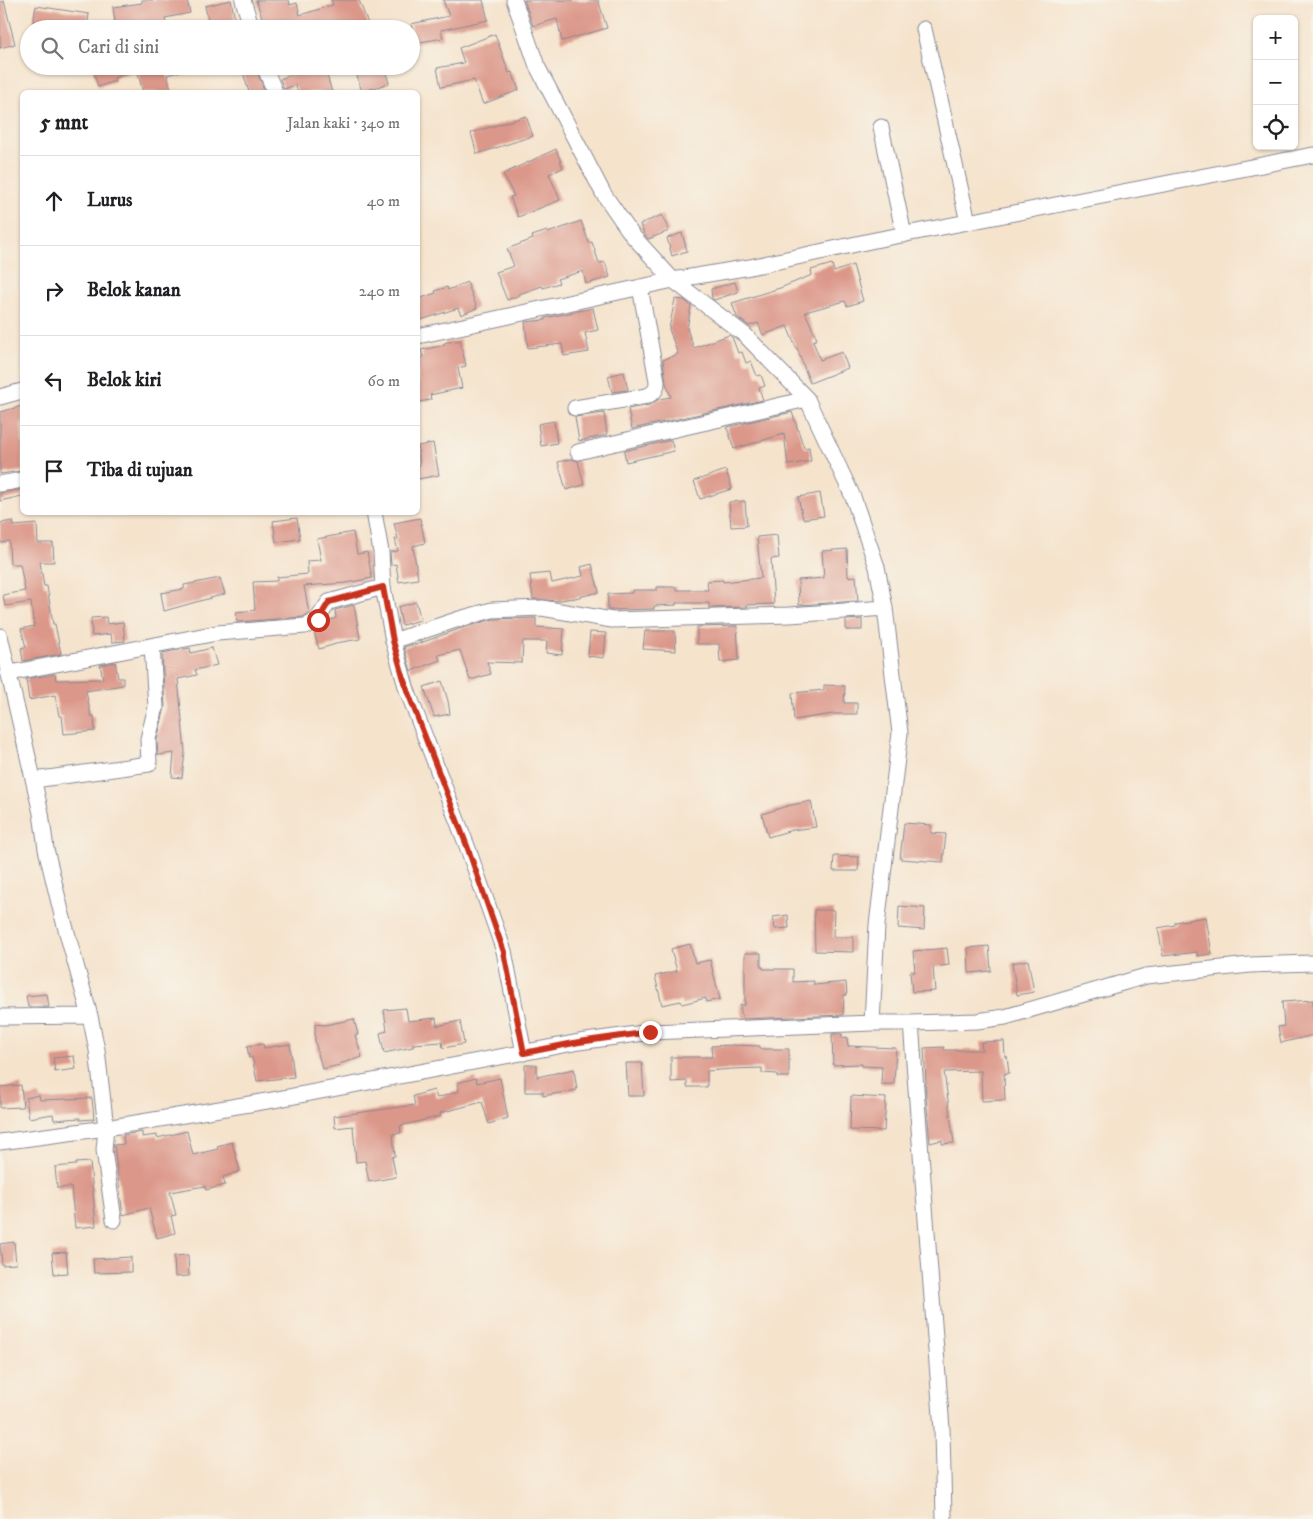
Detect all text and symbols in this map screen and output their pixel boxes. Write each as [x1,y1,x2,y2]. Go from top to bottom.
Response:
map controls [1253,15,1298,150]
button: + [1253,15,1298,60]
search box [20,20,420,75]
icon: search [38,34,66,62]
text: Cari di sini [78,36,159,59]
button: − [1253,60,1298,105]
button: locate [1253,105,1298,150]
text: 5 mnt [40,110,88,136]
text: Jalan kaki · 340 m [287,113,400,133]
icon: ahead [40,187,68,215]
text: Lurus [87,189,132,212]
text: 40 m [367,191,400,211]
icon: right [40,277,68,305]
text: Belok kanan [87,279,181,302]
text: 240 m [359,281,400,301]
icon: left [40,367,68,395]
text: Belok kiri [87,369,161,392]
text: 60 m [368,371,400,391]
icon: arrive [40,457,68,485]
text: Tiba di tujuan [87,459,193,482]
route start [307,609,330,632]
route end [639,1021,662,1044]

